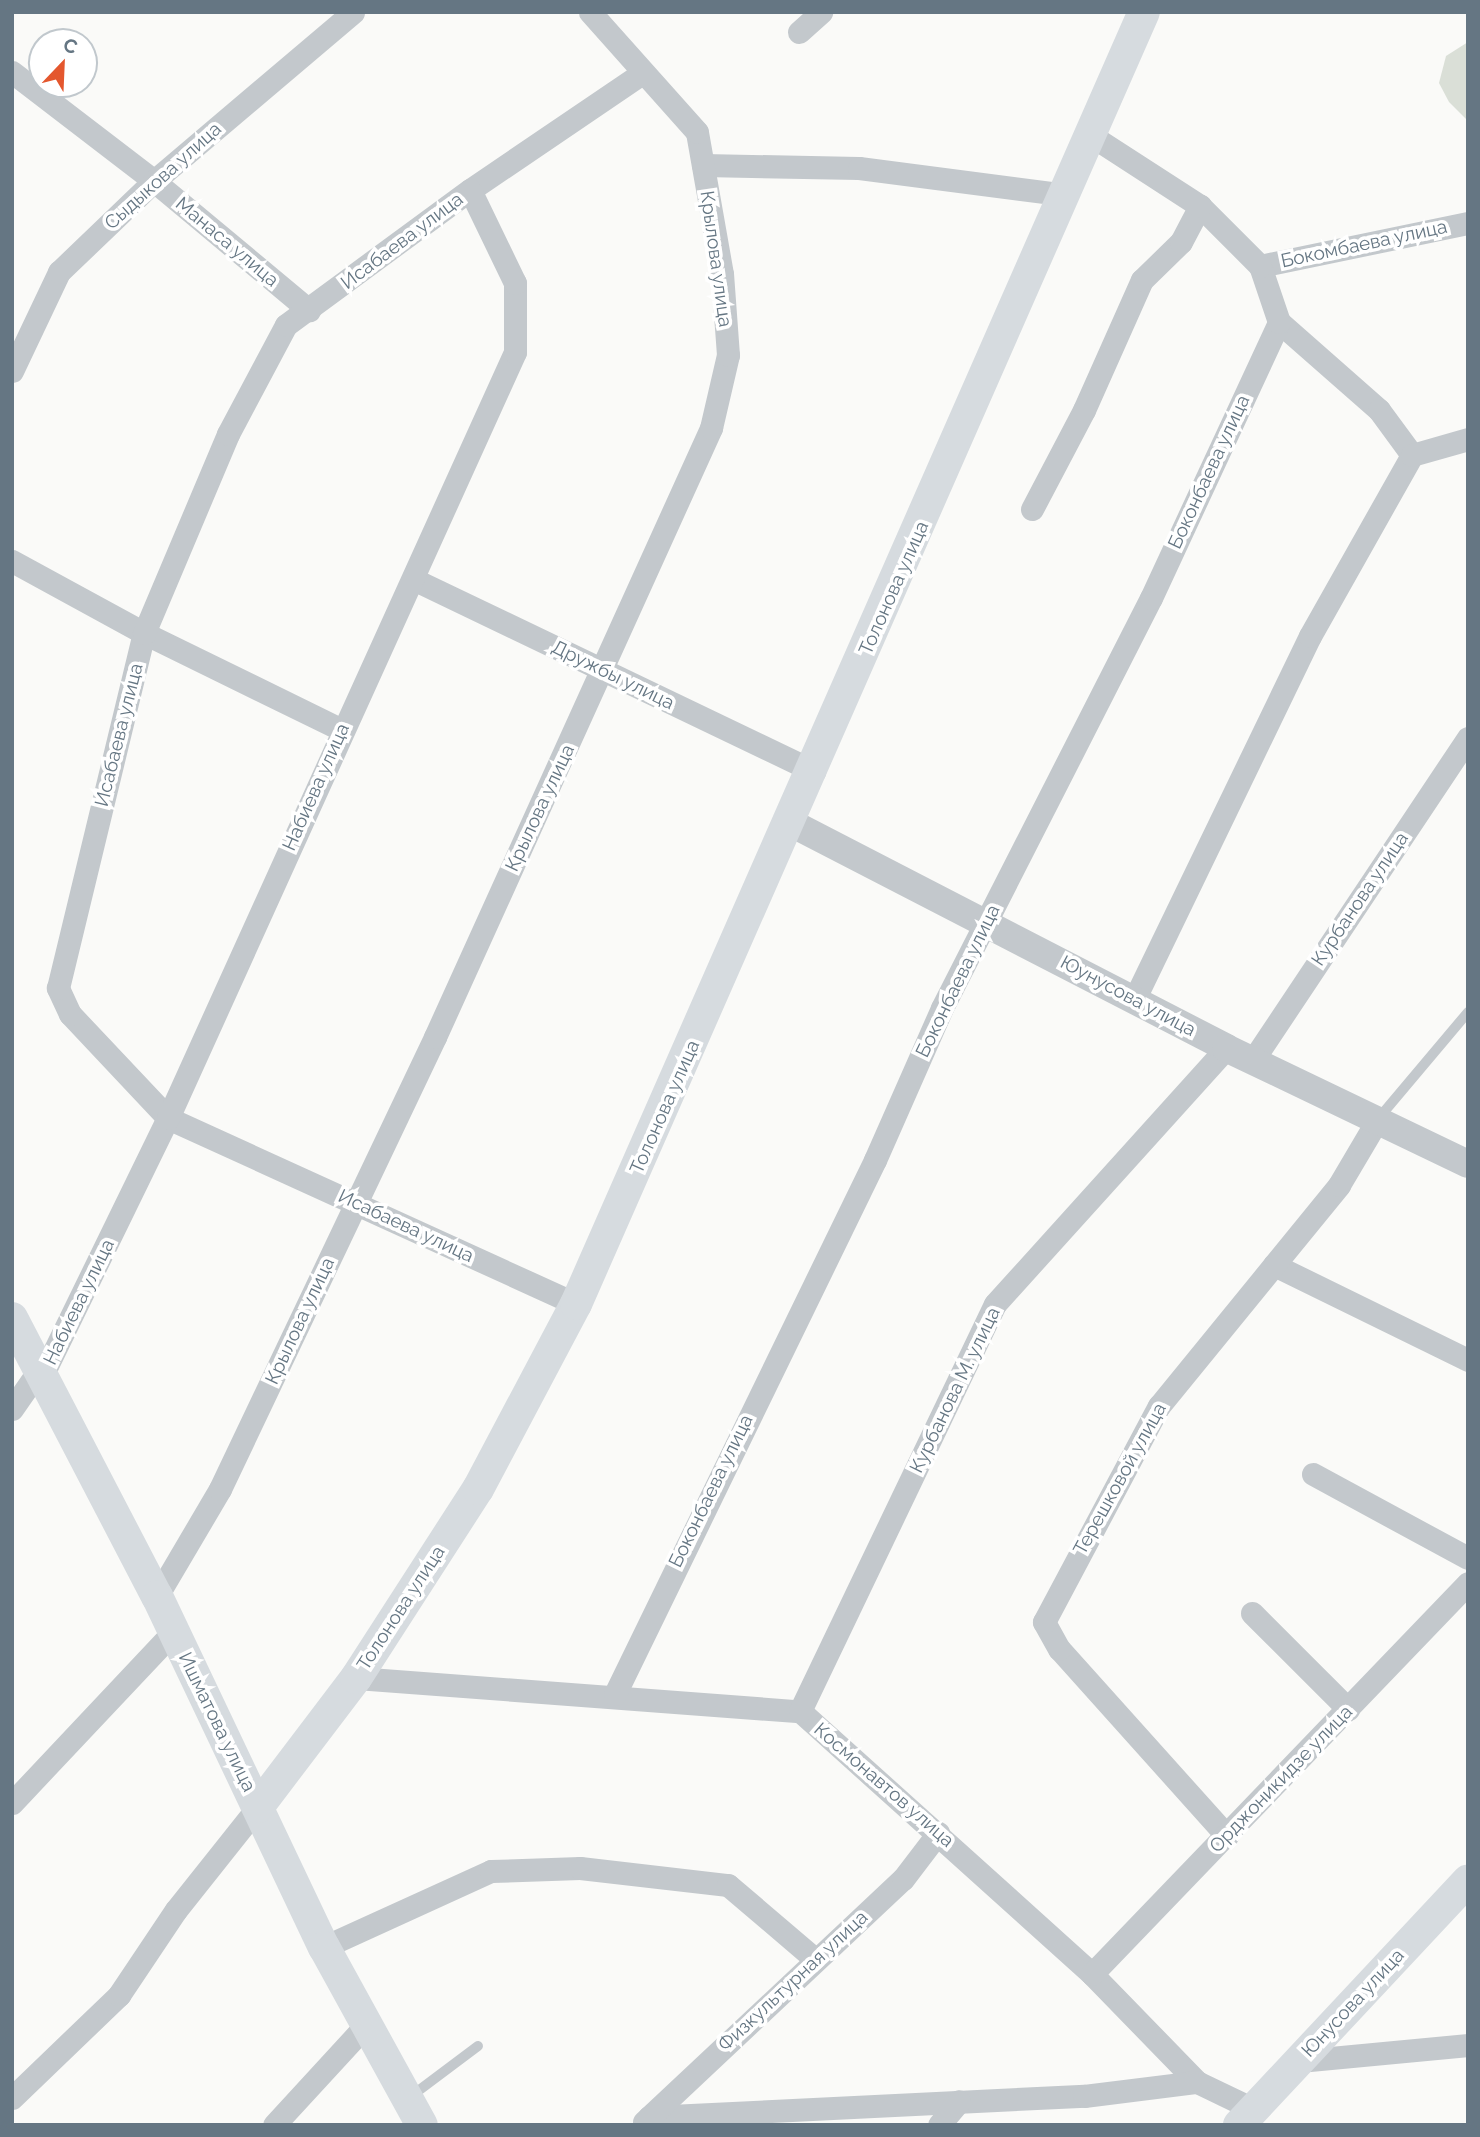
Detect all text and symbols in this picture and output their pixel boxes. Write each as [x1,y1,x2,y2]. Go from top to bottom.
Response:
north arrow [28,28,98,98]
text: С [60,33,81,58]
street label: Сыдыкова улица [100,117,226,235]
street label: Исабаева улица [336,188,468,294]
street label: Крылова улица [695,189,737,329]
street label: Манаса улица [171,192,283,292]
street label: Бокомбаева улица [1279,215,1449,273]
street label: Боконбаева улица [1163,391,1255,553]
street label: Толонова улица [854,517,934,659]
street label: Дружбы улица [548,635,678,715]
street label: Исабаева улица [90,661,148,809]
street label: Набиева улица [278,720,354,854]
street label: Крылова улица [501,741,579,875]
street label: Курбанова улица [1307,828,1413,970]
street label: Боконбаева улица [911,901,1005,1061]
street label: Юунусова улица [1056,951,1200,1041]
street label: Толонова улица [625,1036,705,1178]
street label: Исабаева улица [334,1185,478,1267]
street label: Набиева улица [39,1235,119,1369]
street label: Крылова улица [261,1254,339,1388]
street label: Курбанова М. улица [905,1303,1005,1477]
street label: Терешковой улица [1069,1399,1171,1559]
street label: Боконбаева улица [664,1411,758,1571]
street label: Толонова улица [352,1541,450,1675]
street label: Ишматова улица [173,1648,261,1796]
street label: Орджоникидзе улица [1205,1700,1357,1858]
street label: Космонавтов улица [809,1718,959,1852]
street label: Физкультурная улица [713,1906,873,2056]
street label: Юнусова улица [1297,1944,1409,2062]

